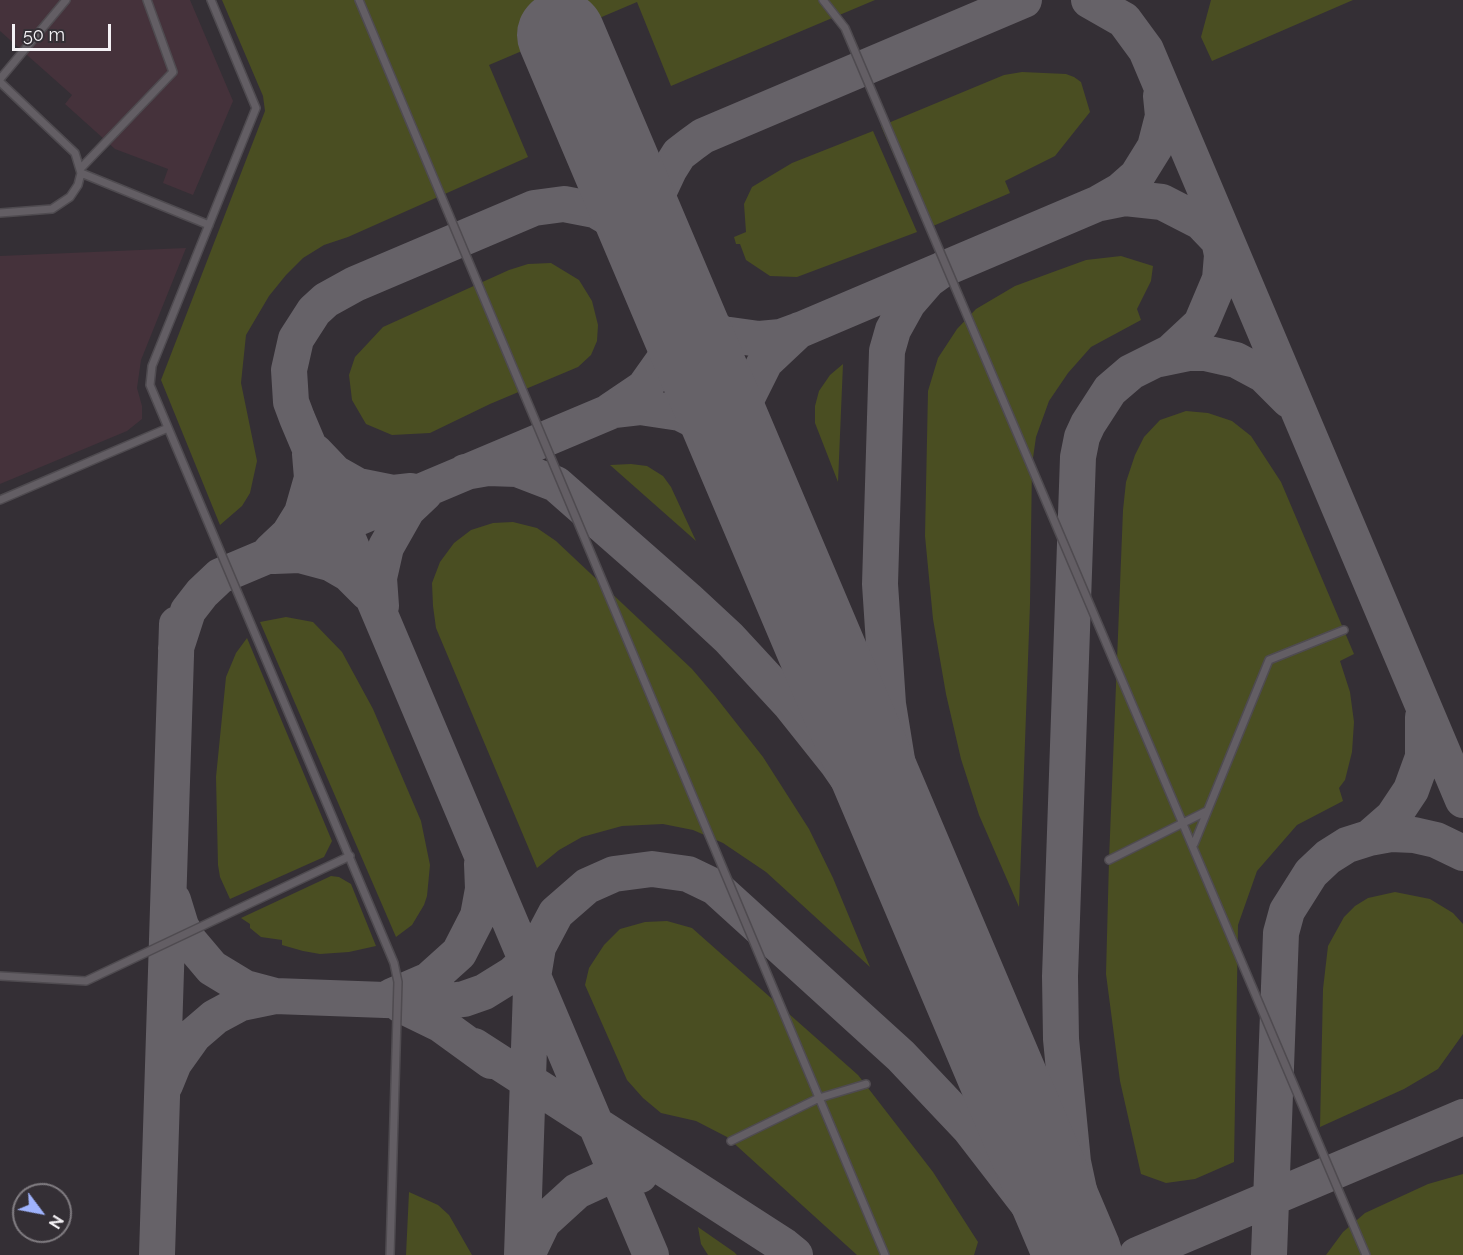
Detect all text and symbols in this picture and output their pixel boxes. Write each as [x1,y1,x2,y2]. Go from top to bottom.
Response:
scale bar [15,12,114,50]
text: 50 m [23,24,65,45]
north arrow [12,1183,72,1243]
text: N [45,1212,67,1232]

